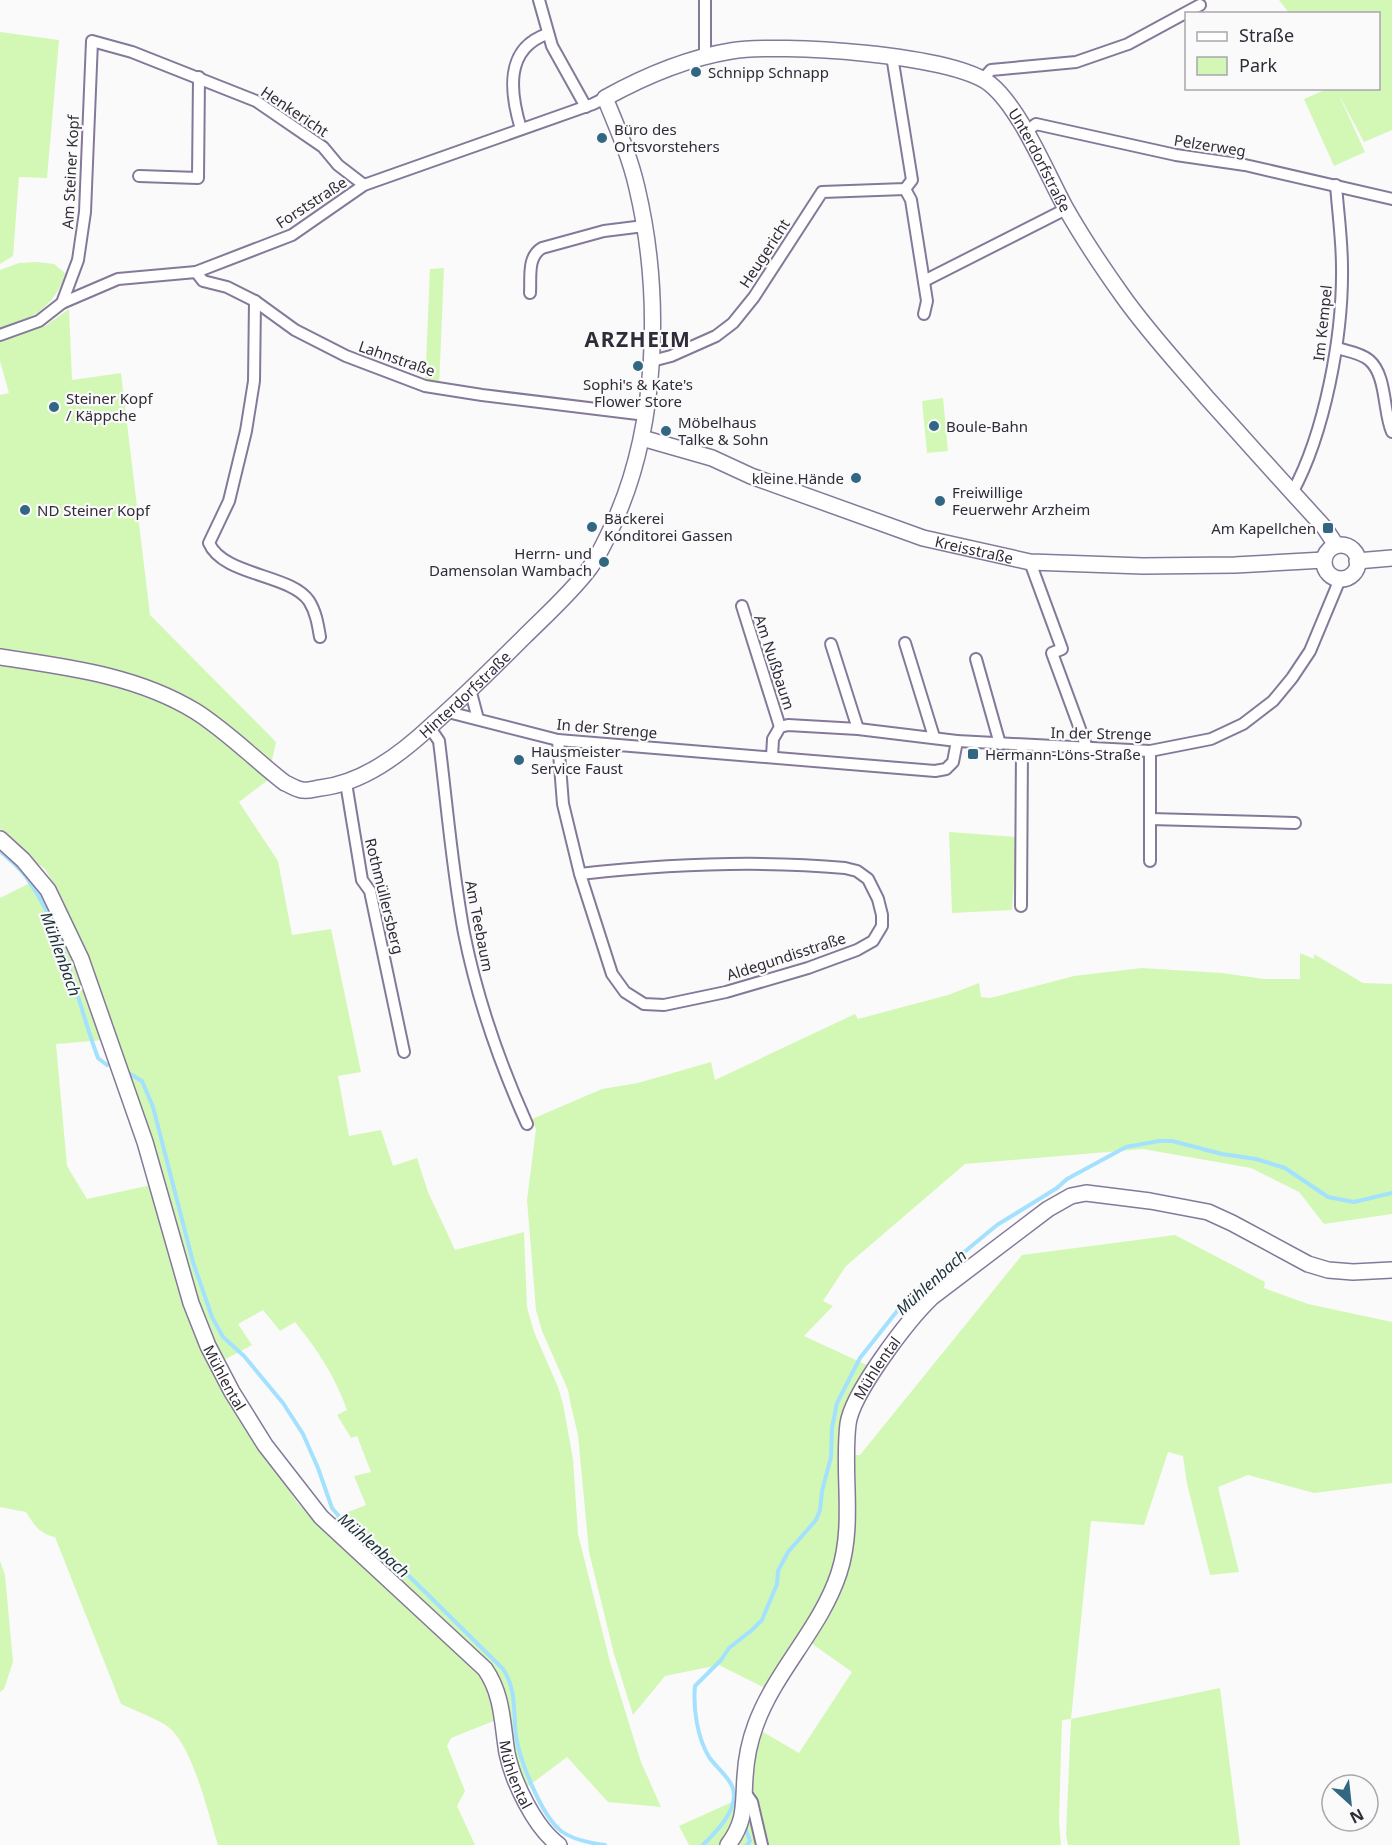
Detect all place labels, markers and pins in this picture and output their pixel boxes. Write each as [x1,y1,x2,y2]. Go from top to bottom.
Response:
place label: Schnipp Schnapp [708,62,829,82]
marker: Schnipp Schnapp [689,65,703,79]
place label: Büro des Ortsvorstehers [614,119,720,156]
marker: Büro des Ortsvorstehers [595,131,609,145]
marker: Sophi's & Kate's Flower Store [631,359,645,373]
place label: Sophi's & Kate's Flower Store [583,374,693,411]
place label: Steiner Kopf / Käppche [66,388,153,425]
marker: Steiner Kopf / Käppche [47,400,61,414]
place label: Möbelhaus Talke & Sohn [678,412,769,449]
place label: Boule-Bahn [946,416,1028,436]
marker: Boule-Bahn [927,419,941,433]
marker: Möbelhaus Talke & Sohn [659,424,673,438]
place label: kleine Hände [752,468,844,488]
marker: kleine Hände [849,471,863,485]
place label: Freiwillige Feuerwehr Arzheim [952,482,1090,519]
marker: Freiwillige Feuerwehr Arzheim [933,494,947,508]
place label: ND Steiner Kopf [37,500,151,520]
marker: ND Steiner Kopf [18,503,32,517]
place label: Bäckerei Konditorei Gassen [604,508,733,545]
place label: Am Kapellchen [1211,518,1316,538]
marker: Bäckerei Konditorei Gassen [585,520,599,534]
marker: Am Kapellchen [1321,521,1335,535]
place label: Herrn- und Damensolan Wambach [429,543,592,580]
marker: Herrn- und Damensolan Wambach [597,555,611,569]
place label: Hausmeister Service Faust [531,741,624,778]
place label: Hermann-Löns-Straße [985,744,1141,764]
marker: Hermann-Löns-Straße [966,747,980,761]
marker: Hausmeister Service Faust [512,753,526,767]

